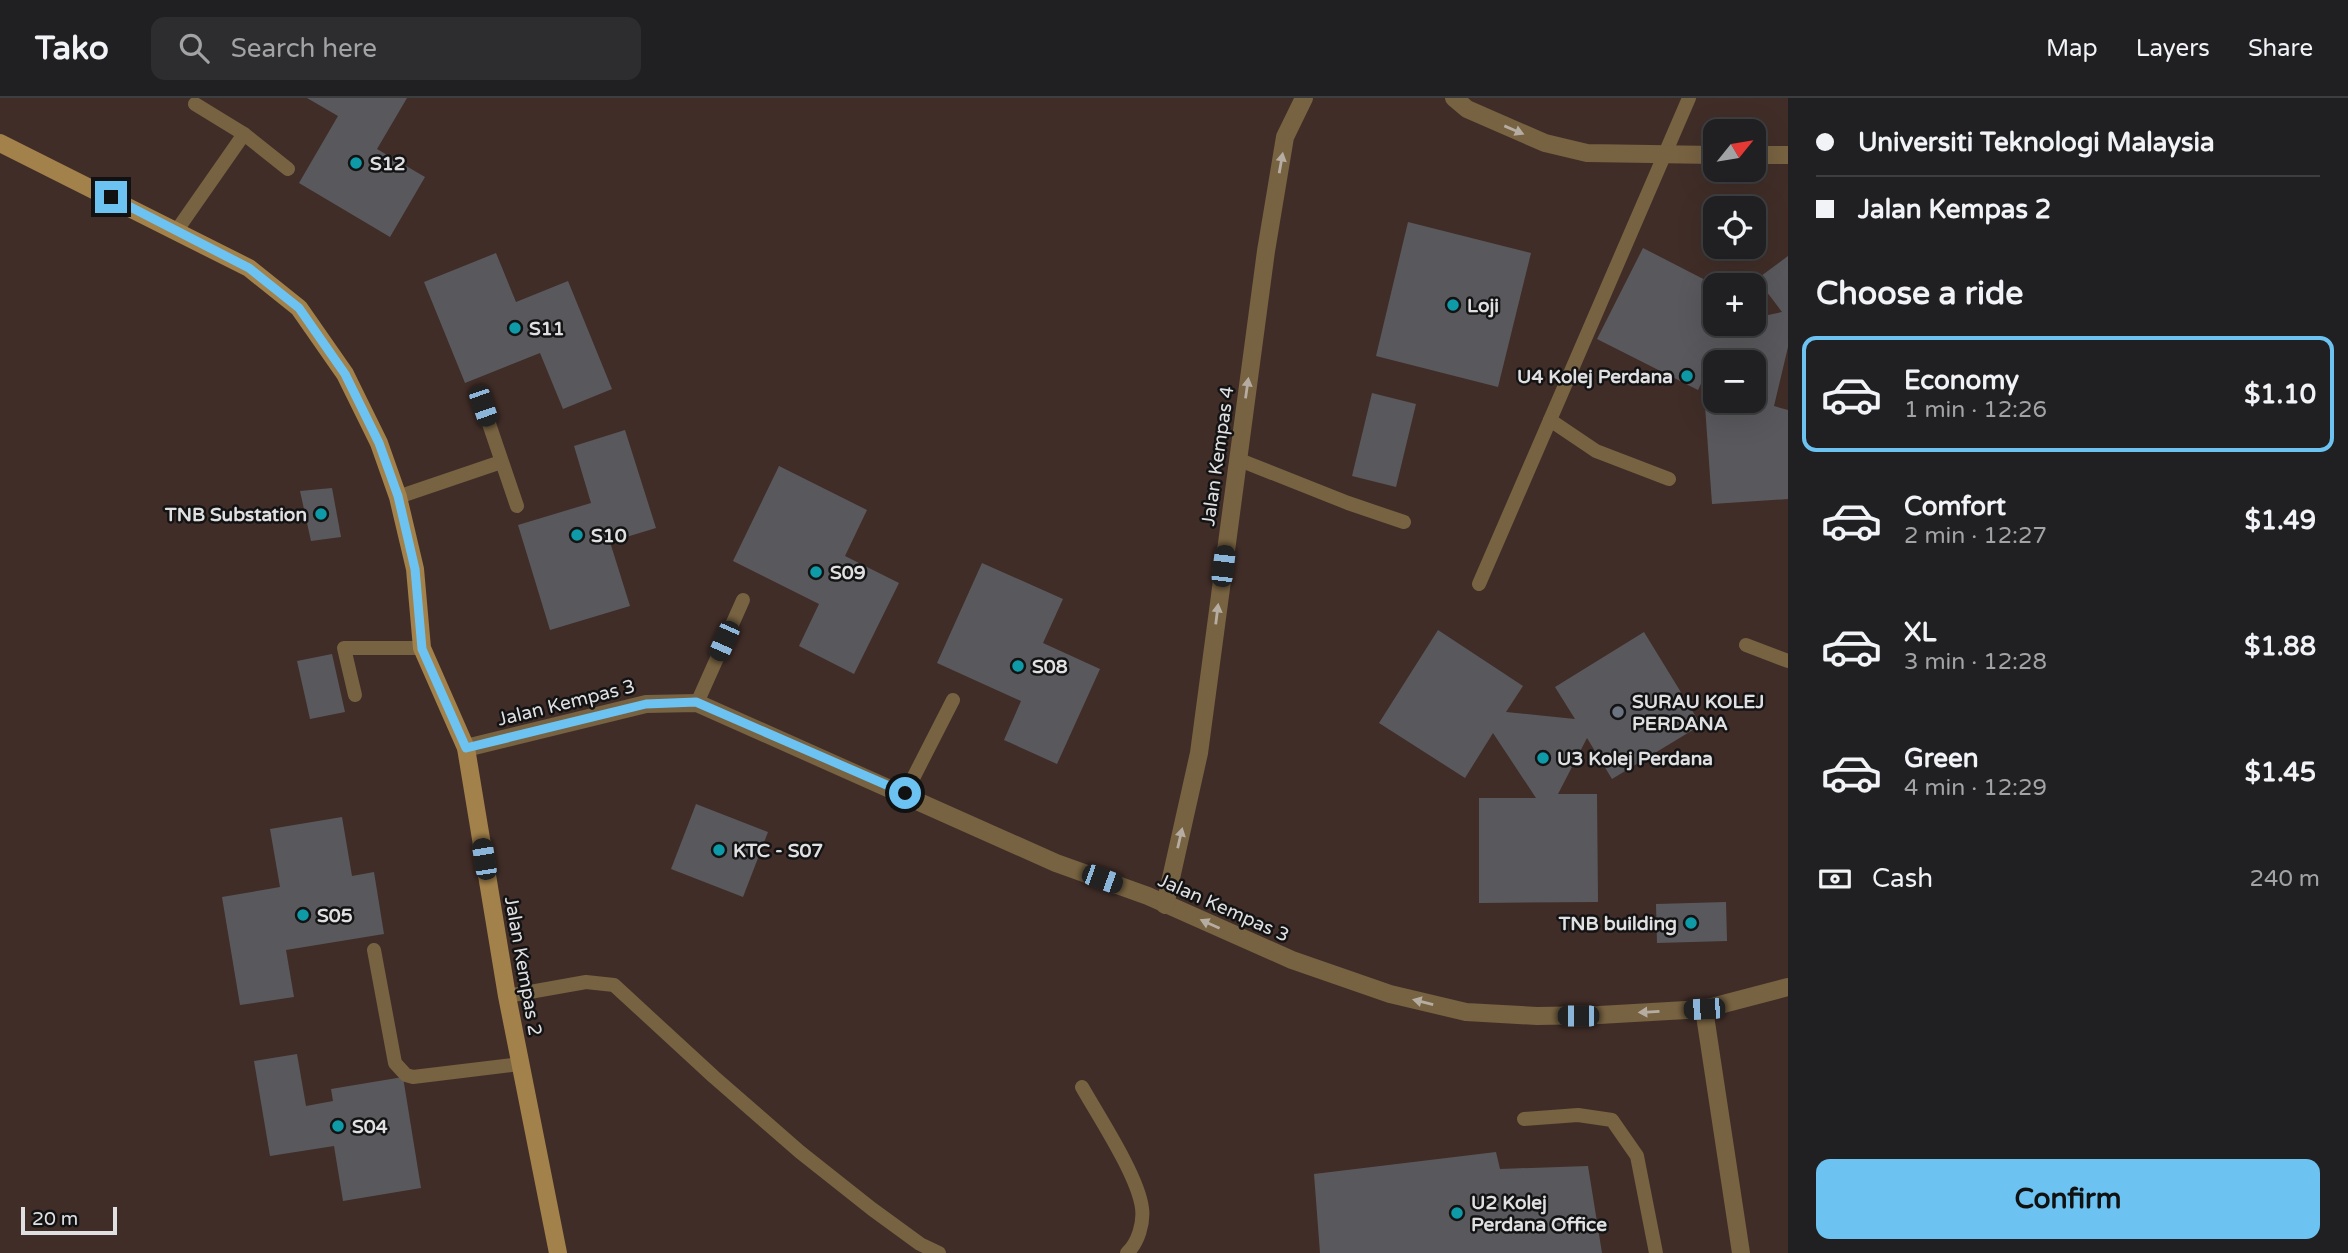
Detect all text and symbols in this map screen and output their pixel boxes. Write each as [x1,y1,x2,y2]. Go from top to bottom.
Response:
search box [151,17,641,80]
text: Tako [35,29,109,68]
icon: search [175,29,213,67]
text: Search here [231,33,377,64]
text: Map [2046,34,2098,63]
text: Layers [2136,34,2210,63]
text: Share [2248,34,2313,63]
north arrow [1703,119,1766,182]
map controls [1703,119,1766,413]
one-way arrow [1504,124,1525,135]
text: Universiti Teknologi Malaysia [1858,127,2215,158]
one-way arrow [1276,152,1287,174]
place label: S12 [370,153,406,175]
marker: S12 [348,155,364,171]
route end [95,181,127,213]
text: Jalan Kempas 2 [1858,194,2051,225]
button: locate [1703,196,1766,259]
button: + [1703,273,1766,336]
text: Choose a ride [1816,275,2023,313]
place label: Loji [1467,295,1499,318]
marker: Loji [1445,297,1461,313]
place label: S11 [529,318,565,340]
marker: S11 [507,320,523,336]
button: − [1703,350,1766,413]
icon: car [1820,363,1883,426]
text: Economy [1904,365,2019,396]
place label: U4 Kolej Perdana [1517,366,1673,389]
marker: U4 Kolej Perdana [1679,368,1695,384]
one-way arrow [1241,377,1252,399]
text: $1.10 [2244,379,2316,410]
car [467,383,500,429]
street label: Jalan Kempas 4 [1197,385,1239,528]
text: 1 min · 12:26 [1904,396,2047,424]
icon: car [1820,489,1883,552]
text: Comfort [1904,491,2006,522]
place label: TNB Substation [164,504,307,526]
text: $1.49 [2245,505,2316,536]
marker: TNB Substation [313,506,329,522]
text: 2 min · 12:27 [1904,522,2047,550]
place label: S10 [591,525,627,547]
marker: S10 [569,527,585,543]
car [1211,544,1236,588]
place label: S09 [830,562,866,584]
marker: S09 [808,564,824,580]
one-way arrow [1212,603,1223,625]
icon: car [1820,615,1883,678]
text: XL [1904,617,1936,648]
car [706,618,743,664]
text: $1.88 [2244,631,2316,662]
text: 3 min · 12:28 [1904,648,2047,676]
place label: S08 [1032,656,1068,678]
marker: S08 [1010,658,1026,674]
street label: Jalan Kempas 3 [495,675,637,731]
place label: SURAU KOLEJ PERDANA [1632,691,1764,735]
marker: SURAU KOLEJ PERDANA [1610,704,1626,720]
icon: car [1820,741,1883,804]
text: Green [1904,743,1979,774]
place label: U3 Kolej Perdana [1557,748,1713,771]
marker: U3 Kolej Perdana [1535,750,1551,766]
text: $1.45 [2245,757,2316,788]
text: 4 min · 12:29 [1904,774,2047,802]
route start [889,777,921,809]
one-way arrow [1175,827,1186,849]
car [471,837,498,881]
place label: KTC - S07 [733,840,823,862]
marker: KTC - S07 [711,842,727,858]
icon: cash [1816,860,1854,898]
car [1079,862,1126,896]
text: Cash [1872,863,1933,894]
text: 240 m [2250,865,2320,893]
street label: Jalan Kempas 3 [1155,869,1292,947]
street label: Jalan Kempas 2 [500,895,546,1038]
place label: S05 [317,905,353,927]
marker: S05 [295,907,311,923]
place label: TNB building [1558,913,1677,936]
marker: TNB building [1683,915,1699,931]
one-way arrow [1200,918,1220,930]
one-way arrow [1412,996,1434,1007]
car [1683,997,1726,1021]
car [1558,1006,1600,1027]
one-way arrow [1638,1007,1660,1018]
place label: S04 [352,1116,388,1138]
marker: S04 [330,1118,346,1134]
button: Confirm [1816,1159,2320,1239]
place label: U2 Kolej Perdana Office [1471,1192,1607,1236]
scale bar [21,1204,117,1236]
marker: U2 Kolej Perdana Office [1449,1205,1465,1221]
text: 20 m [32,1208,78,1230]

